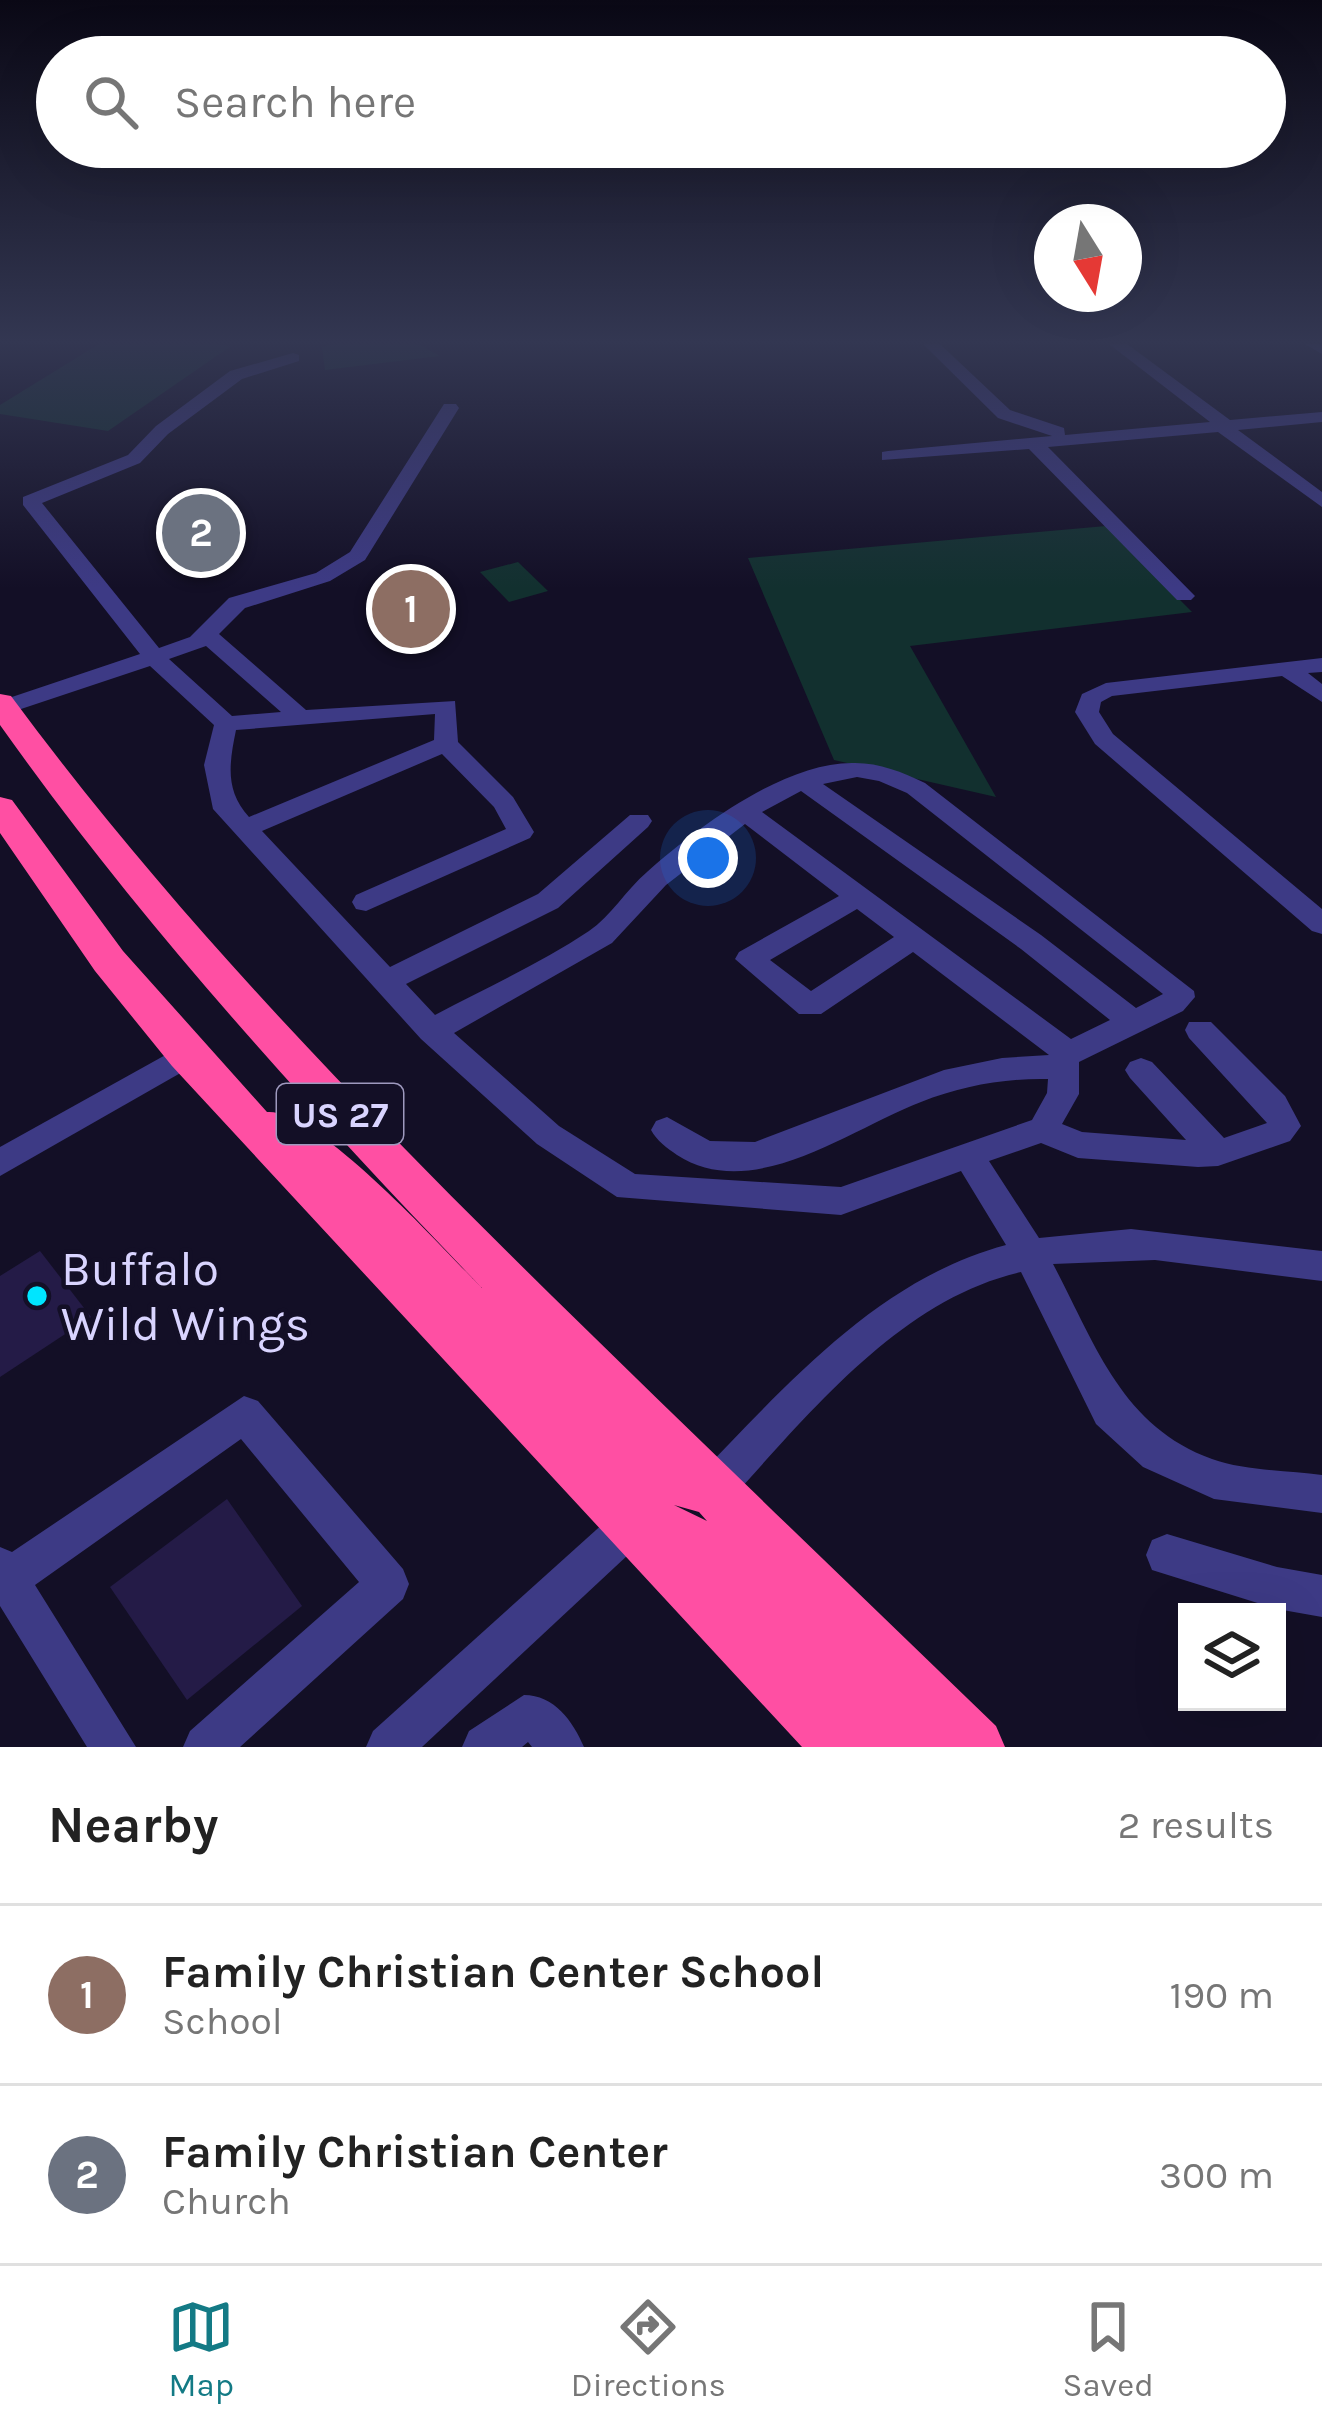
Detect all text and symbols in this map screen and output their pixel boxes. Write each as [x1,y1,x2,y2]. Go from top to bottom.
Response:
search box [36,36,1286,168]
icon: search [78,69,144,135]
text: Search here [174,76,416,128]
north arrow [1034,204,1142,312]
pin: 2 [162,488,240,578]
pin: 1 [372,564,450,654]
your location [678,828,738,888]
road number: US 27 [277,1084,403,1144]
place label: Buffalo Wild Wings [61,1241,310,1353]
marker: Buffalo Wild Wings [24,1283,50,1309]
map controls [1178,1603,1286,1711]
button: layers [1178,1603,1286,1711]
text: Nearby [48,1795,218,1855]
text: 2 results [1118,1802,1274,1848]
text: Family Christian Center School [162,1946,824,1998]
text: 1 [80,1972,94,2018]
text: 190 m [1170,1972,1274,2018]
text: School [162,1998,283,2044]
text: Family Christian Center [162,2126,668,2178]
text: 2 [75,2152,99,2198]
text: 300 m [1159,2152,1274,2198]
text: Church [162,2178,291,2224]
tab: Map [168,2294,234,2404]
tab: Directions [571,2294,726,2404]
tab: Saved [1063,2294,1154,2404]

